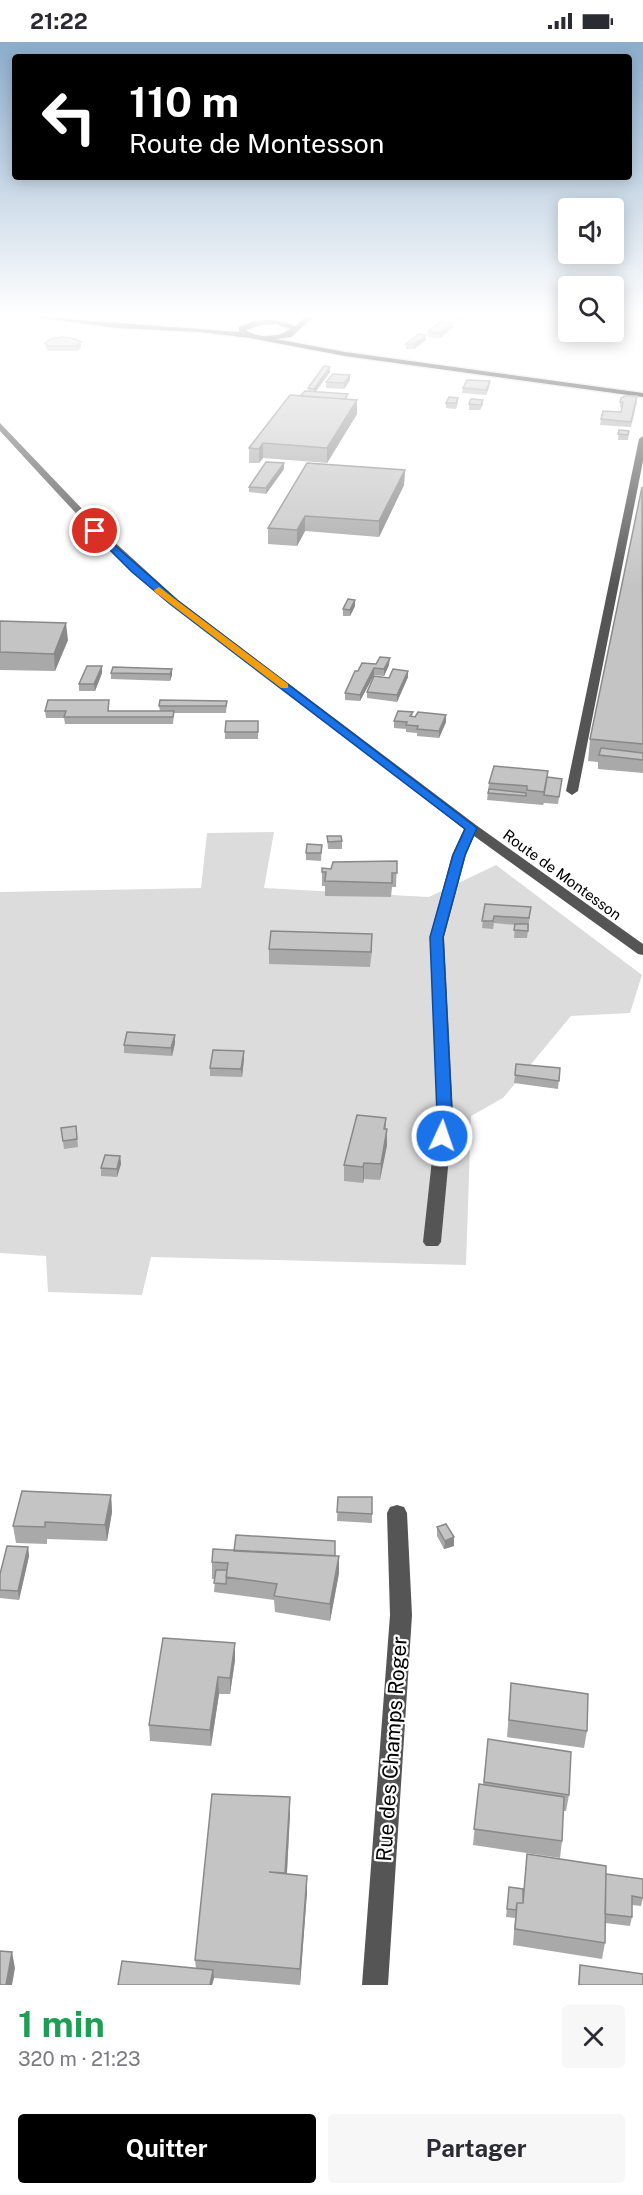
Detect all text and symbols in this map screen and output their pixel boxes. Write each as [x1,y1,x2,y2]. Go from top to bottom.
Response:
text: 21:22 [30,8,88,34]
text: 110 m [129,77,239,126]
icon: left [30,78,108,156]
text: Route de Montesson [129,127,384,159]
map controls [558,198,624,342]
button: sound [558,198,624,264]
button: search [558,276,624,342]
pin [69,505,120,556]
icon: arrive [78,514,111,547]
street label: Route de Montesson [500,826,625,923]
position arrow [410,1104,474,1168]
street label: Rue des Champs Roger [371,1636,412,1862]
text: 1 min [18,2003,105,2045]
button: close [562,2005,625,2068]
text: 320 m · 21:23 [18,2047,141,2071]
button: Quitter [18,2114,316,2183]
button: Partager [328,2114,625,2183]

